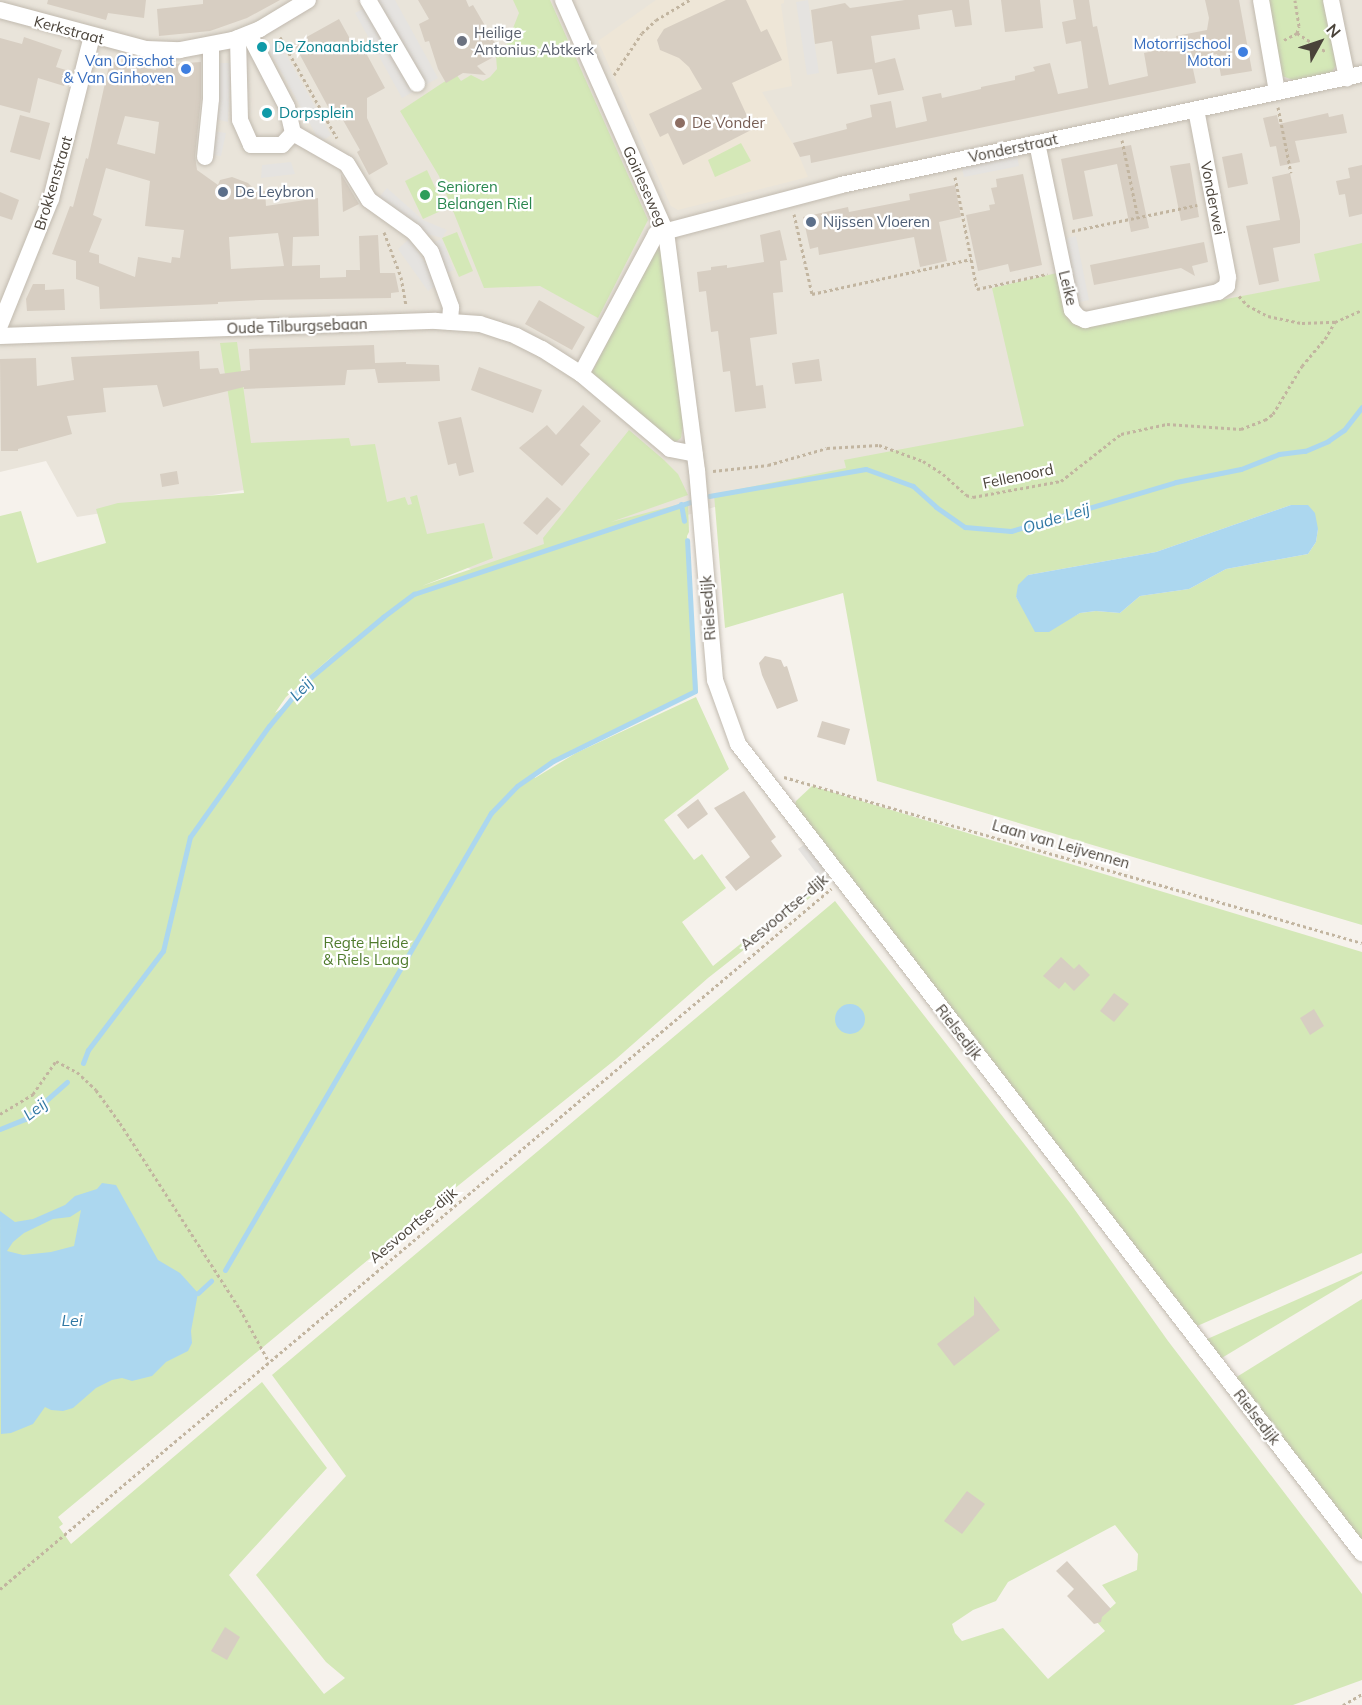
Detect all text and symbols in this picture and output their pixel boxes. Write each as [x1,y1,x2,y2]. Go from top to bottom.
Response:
street label: Kerkstraat [32,12,106,48]
north arrow [1290,12,1350,72]
text: N [1322,19,1345,41]
place label: Heilige Antonius Abtkerk [474,23,594,58]
marker: Heilige Antonius Abtkerk [455,34,469,48]
place label: Motorrijschool Motori [1134,34,1231,69]
place label: De Zonaanbidster [274,38,398,56]
marker: De Zonaanbidster [255,40,269,54]
marker: Motorrijschool Motori [1236,45,1250,59]
place label: Van Oirschot & Van Ginhoven [63,51,174,86]
marker: Van Oirschot & Van Ginhoven [179,62,193,76]
place label: Dorpsplein [279,104,354,122]
marker: Dorpsplein [260,106,274,120]
place label: De Vonder [692,114,765,132]
marker: De Vonder [673,116,687,130]
street label: Vonderstraat [967,130,1059,166]
street label: Brokkenstraat [30,134,76,232]
street label: Goirleseweg [619,143,671,229]
street label: Vonderwei [1197,160,1229,236]
place label: Senioren Belangen Riel [437,177,532,212]
place label: De Leybron [235,183,314,201]
marker: De Leybron [216,185,230,199]
marker: Senioren Belangen Riel [418,188,432,202]
place label: Nijssen Vloeren [823,213,930,231]
marker: Nijssen Vloeren [804,215,818,229]
street label: Leike [1055,269,1081,307]
street label: Oude Tilburgsebaan [226,315,368,337]
street label: Fellenoord [981,460,1055,492]
water label: Oude Leij [1020,499,1092,537]
street label: Rielsedijk [697,575,719,641]
water label: Leij [285,673,317,705]
street label: Laan van Leijvennen [990,816,1132,872]
street label: Aesvoortse-dijk [737,870,831,954]
park label: Regte Heide & Riels Laag [323,933,409,968]
street label: Rielsedijk [932,1001,986,1063]
water label: Leij [19,1094,51,1124]
street label: Aesvoortse-dijk [366,1183,460,1267]
water label: Lei [61,1310,83,1330]
street label: Rielsedijk [1230,1386,1284,1448]

